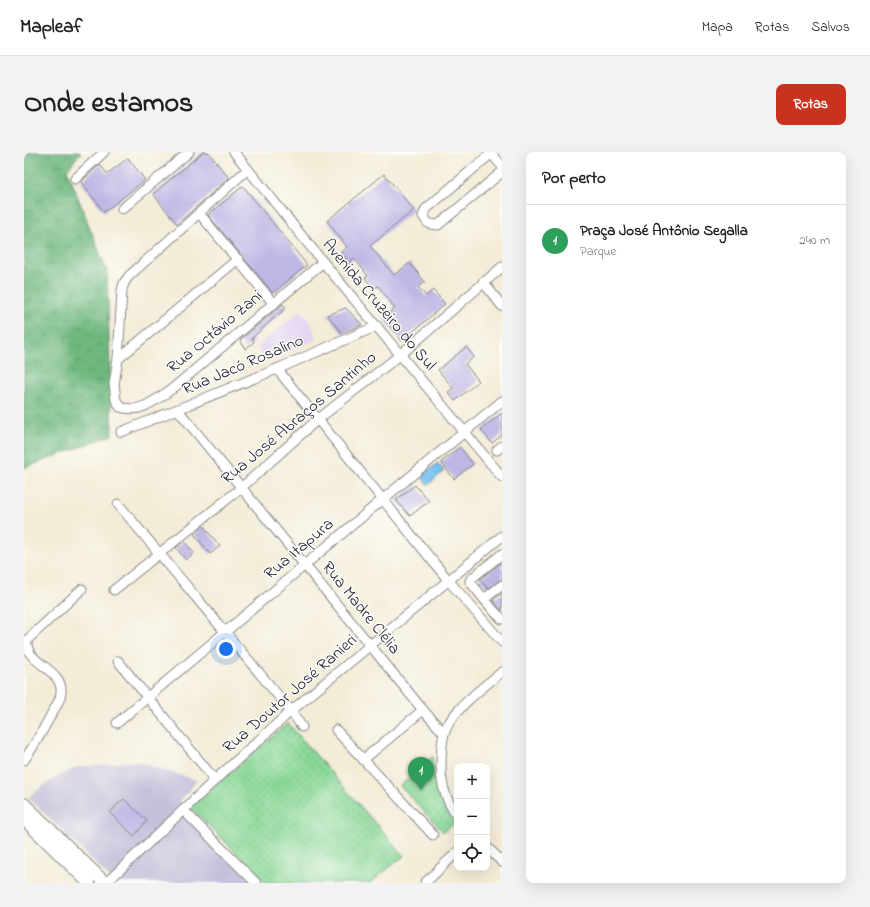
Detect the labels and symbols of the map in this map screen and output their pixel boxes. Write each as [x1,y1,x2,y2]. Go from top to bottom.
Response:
street label: Avenida Cruzeiro do Sul [316,233,442,377]
street label: Rua Octávio Zani [162,284,268,380]
street label: Rua Jacó Rosalino [178,328,308,402]
street label: Rua José Abraços Santinho [216,345,382,491]
street label: Rua Itapura [258,512,340,586]
street label: Rua Madre Clélia [316,556,406,660]
street label: Rua Doutor José Ranieri [217,628,363,760]
your location [216,639,236,659]
pin: 1 [408,757,434,790]

